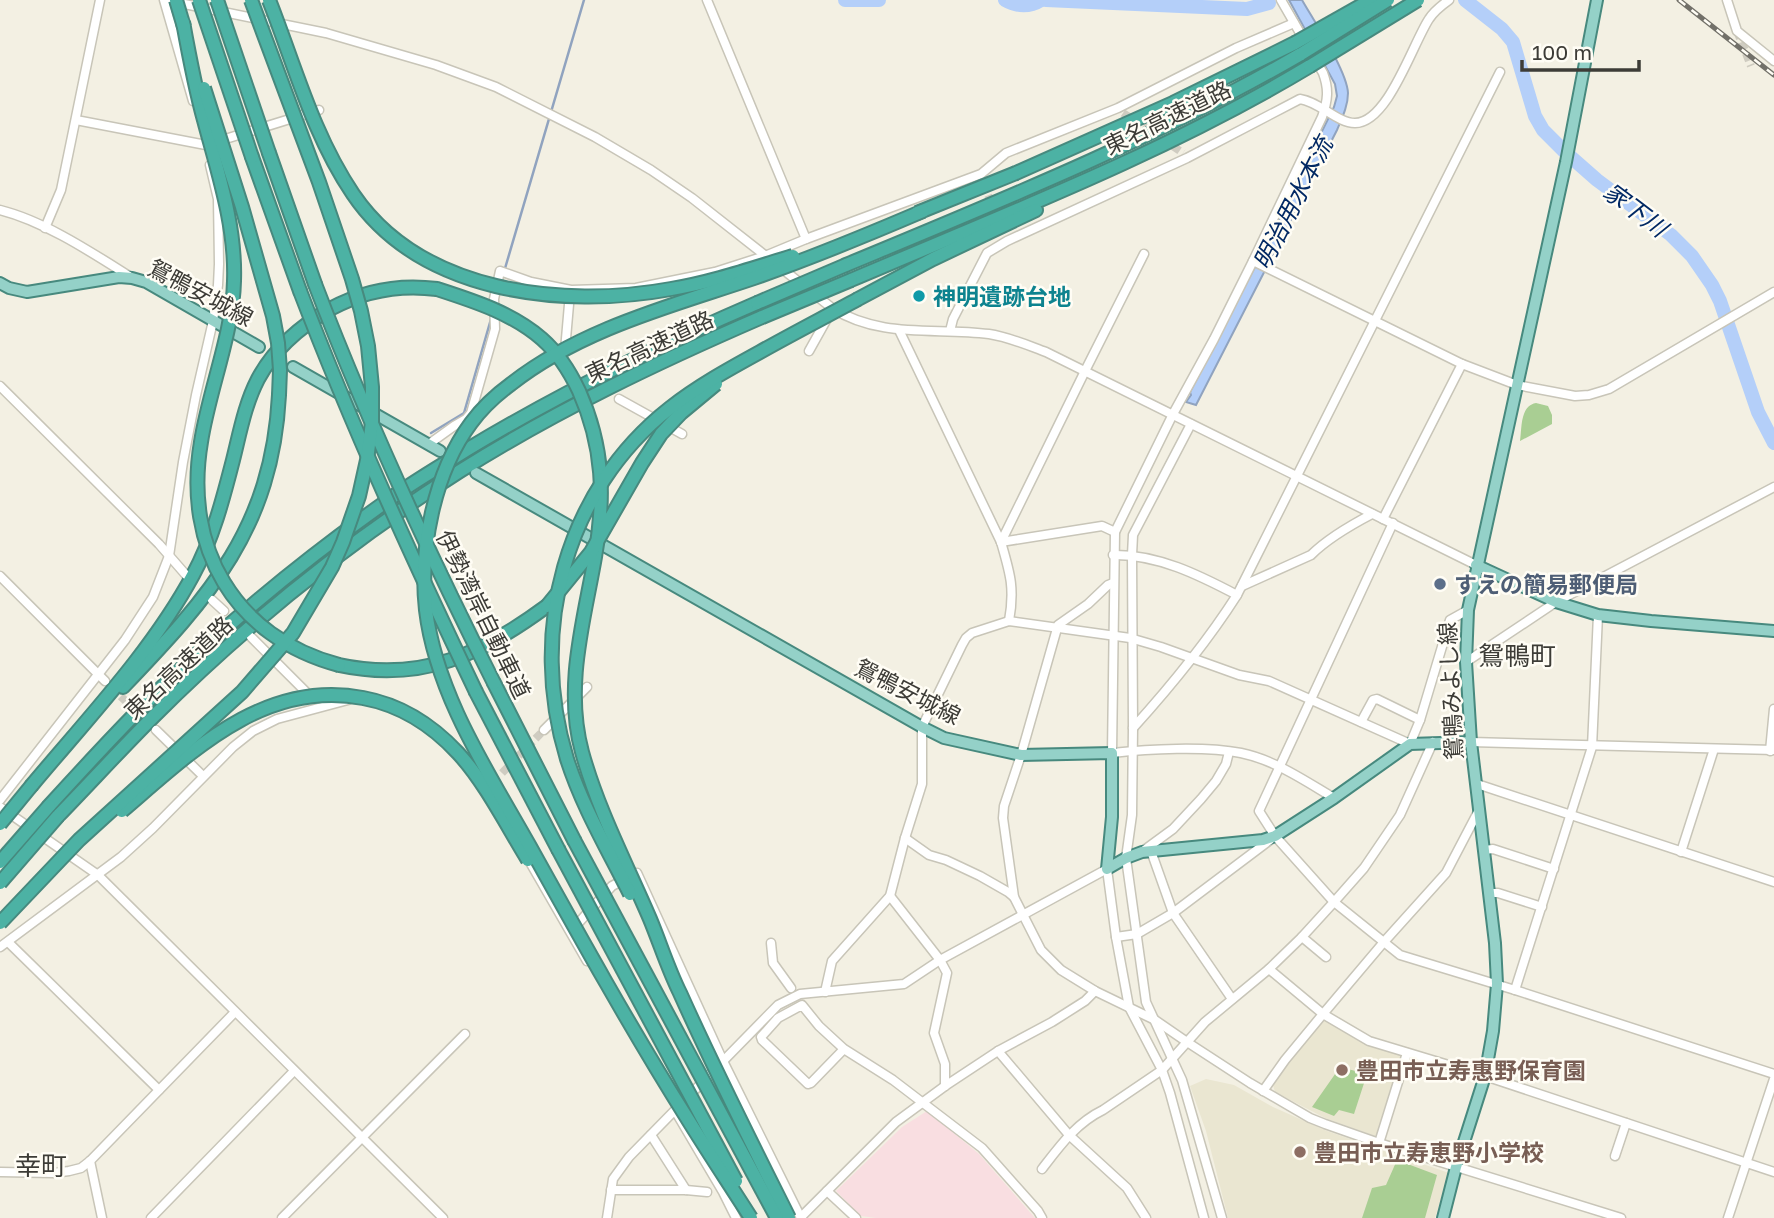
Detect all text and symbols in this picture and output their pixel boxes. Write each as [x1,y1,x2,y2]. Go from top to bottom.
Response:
scale bar [1522,28,1639,72]
text: 100 m [1532,39,1592,65]
street label: 東名高速道路 [1099,74,1235,160]
water label: 明治用水本流 [1246,129,1339,274]
water label: 家下川 [1599,176,1676,244]
street label: 鴛鴨安城線 [144,253,258,331]
place label: 神明遺跡台地 [933,282,1071,310]
marker: 神明遺跡台地 [911,288,927,304]
street label: 東名高速道路 [581,304,717,388]
street label: 伊勢湾岸自動車道 [431,525,537,703]
place label: すえの簡易郵便局 [1454,570,1638,598]
marker: すえの簡易郵便局 [1432,576,1448,592]
street label: 東名高速道路 [118,610,238,724]
street label: 鴛鴨みよし線 [1432,621,1468,761]
district label: 鴛鴨町 [1478,640,1556,671]
street label: 鴛鴨安城線 [850,652,966,730]
place label: 豊田市立寿惠野保育園 [1356,1056,1586,1084]
marker: 豊田市立寿惠野保育園 [1334,1062,1350,1078]
place label: 豊田市立寿恵野小学校 [1314,1138,1544,1166]
marker: 豊田市立寿恵野小学校 [1292,1144,1308,1160]
district label: 幸町 [15,1150,67,1181]

